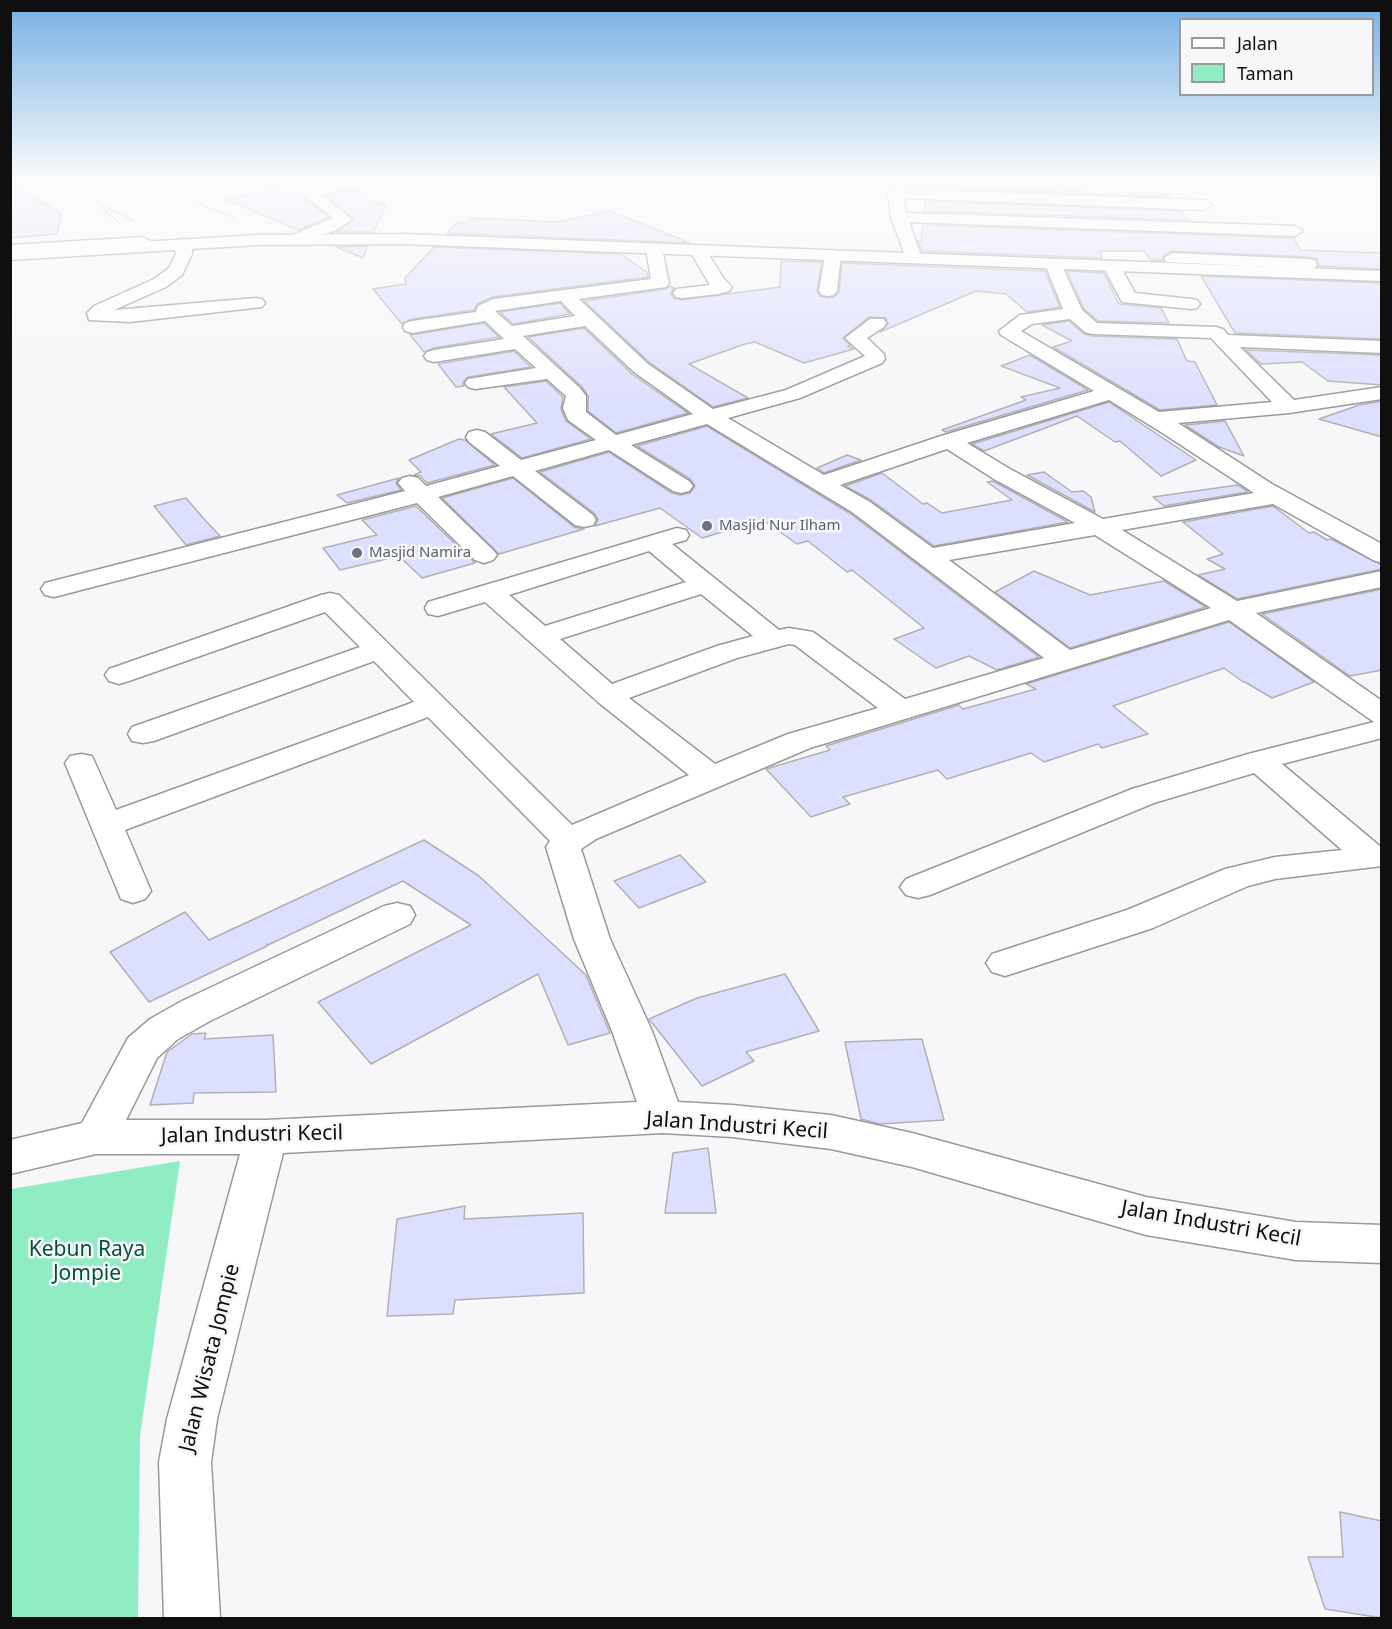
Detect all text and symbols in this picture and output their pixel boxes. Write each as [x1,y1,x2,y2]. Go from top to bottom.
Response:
legend [1179,18,1374,96]
text: Jalan [1237,31,1278,55]
text: Taman [1237,61,1294,85]
place label: Masjid Nur Ilham [719,517,840,535]
marker: Masjid Nur Ilham [700,519,714,533]
place label: Masjid Namira [369,544,471,562]
marker: Masjid Namira [350,546,364,560]
street label: Jalan Industri Kecil [645,1107,829,1145]
street label: Jalan Industri Kecil [161,1121,343,1149]
street label: Jalan Industri Kecil [1119,1196,1303,1252]
park label: Kebun Raya Jompie [29,1237,145,1287]
street label: Jalan Wisata Jompie [174,1261,246,1455]

